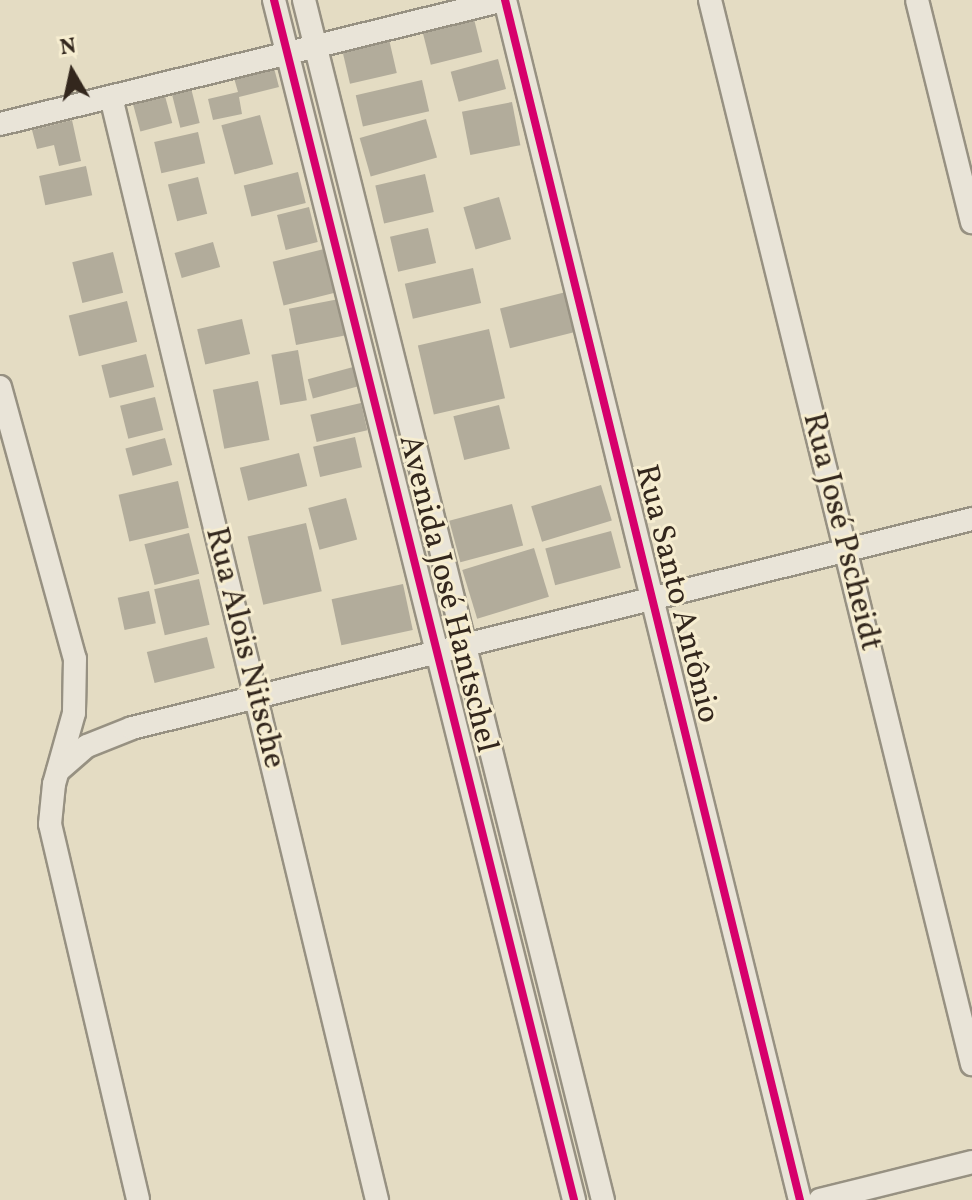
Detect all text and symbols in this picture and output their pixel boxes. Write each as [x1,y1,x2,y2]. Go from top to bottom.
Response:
text: N [58,31,78,64]
north arrow [32,32,112,112]
street label: Rua José Pscheidt [793,409,889,655]
street label: Avenida José Hantschel [389,431,505,757]
street label: Rua Santo Antônio [625,461,727,727]
street label: Rua Alois Nitsche [195,523,293,773]

